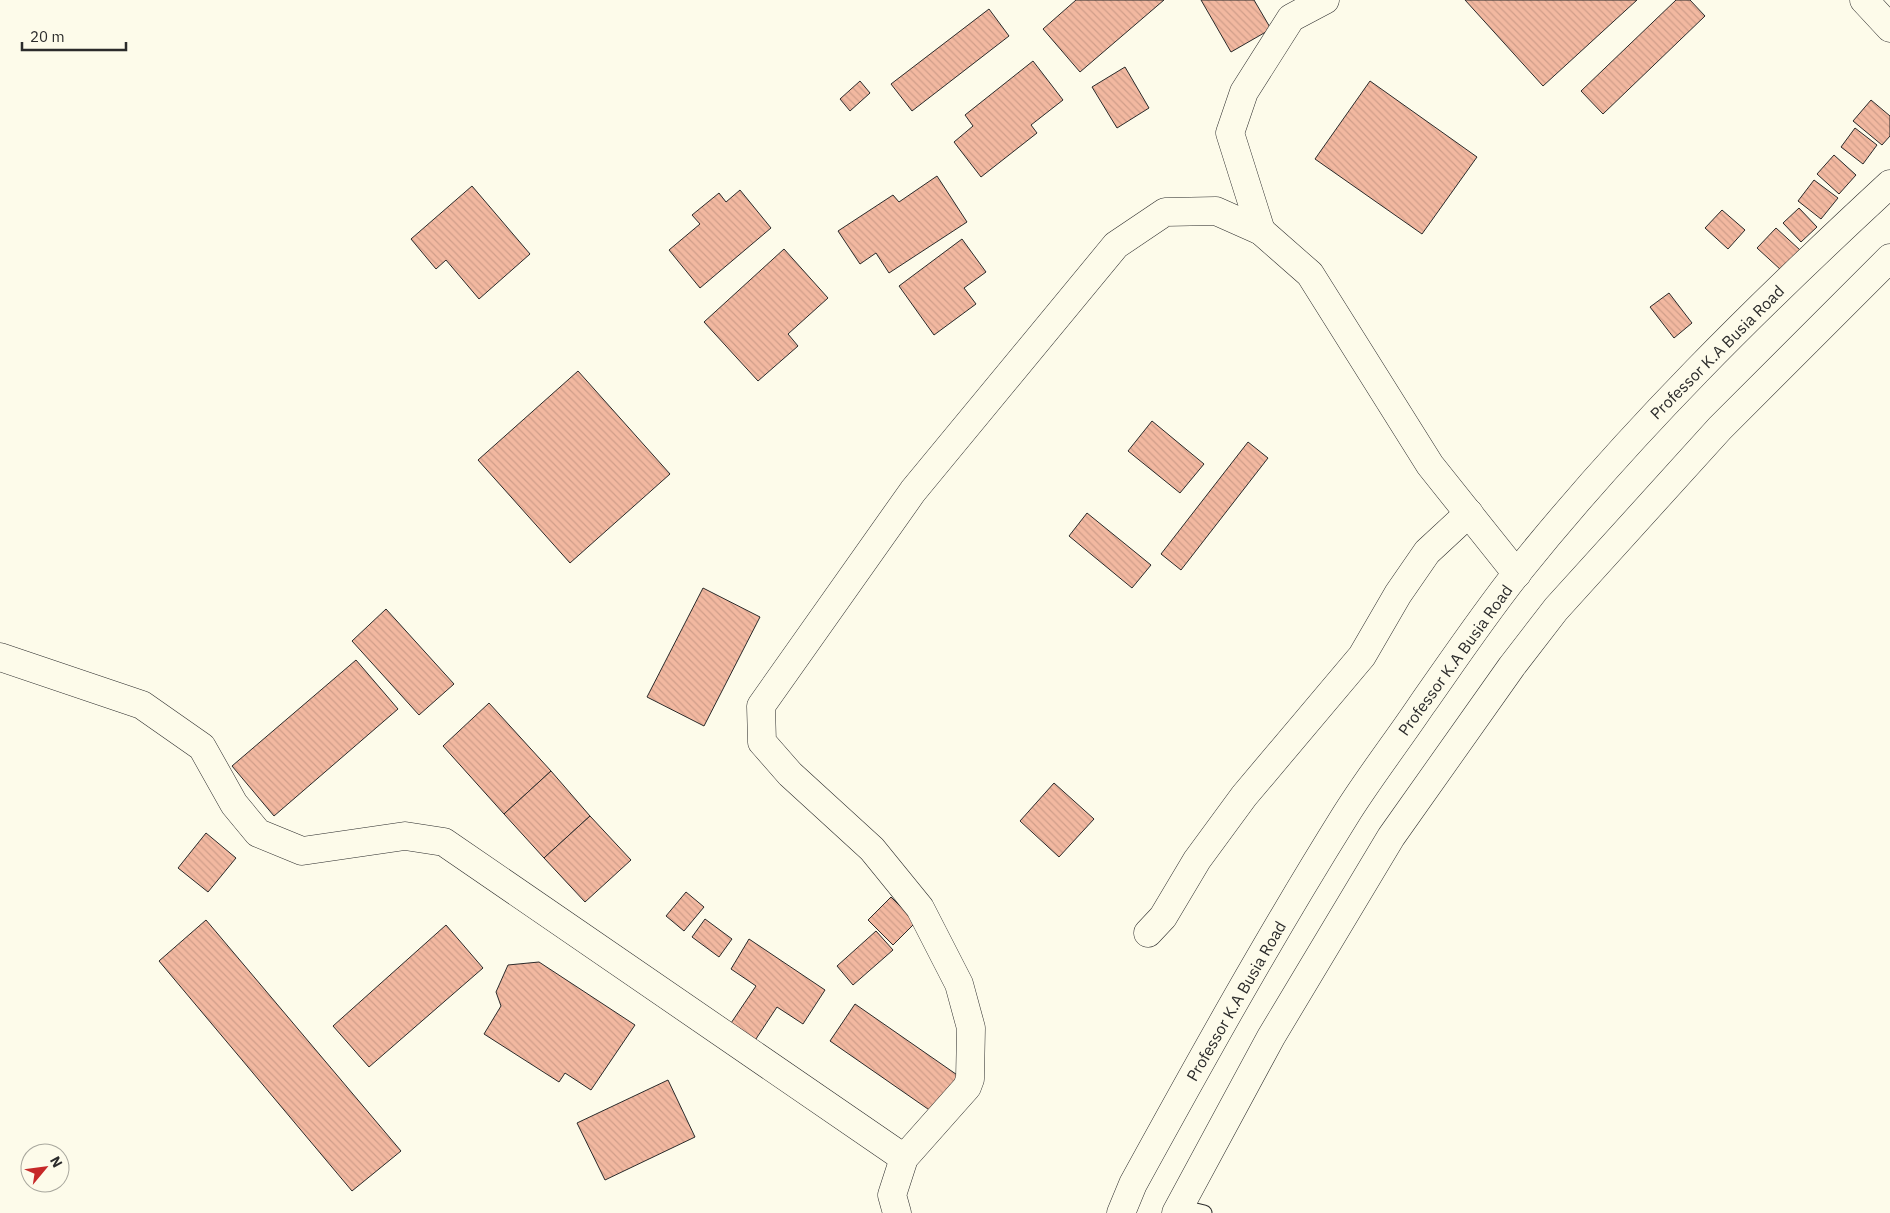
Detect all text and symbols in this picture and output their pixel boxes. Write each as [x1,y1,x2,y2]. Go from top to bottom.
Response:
scale bar [22,20,126,52]
text: 20 m [30,27,65,46]
street label: Professor K.A Busia Road [1646,281,1788,423]
street label: Professor K.A Busia Road [1394,581,1516,739]
street label: Professor K.A Busia Road [1182,917,1290,1085]
north arrow [20,1143,70,1193]
text: N [46,1153,67,1170]

